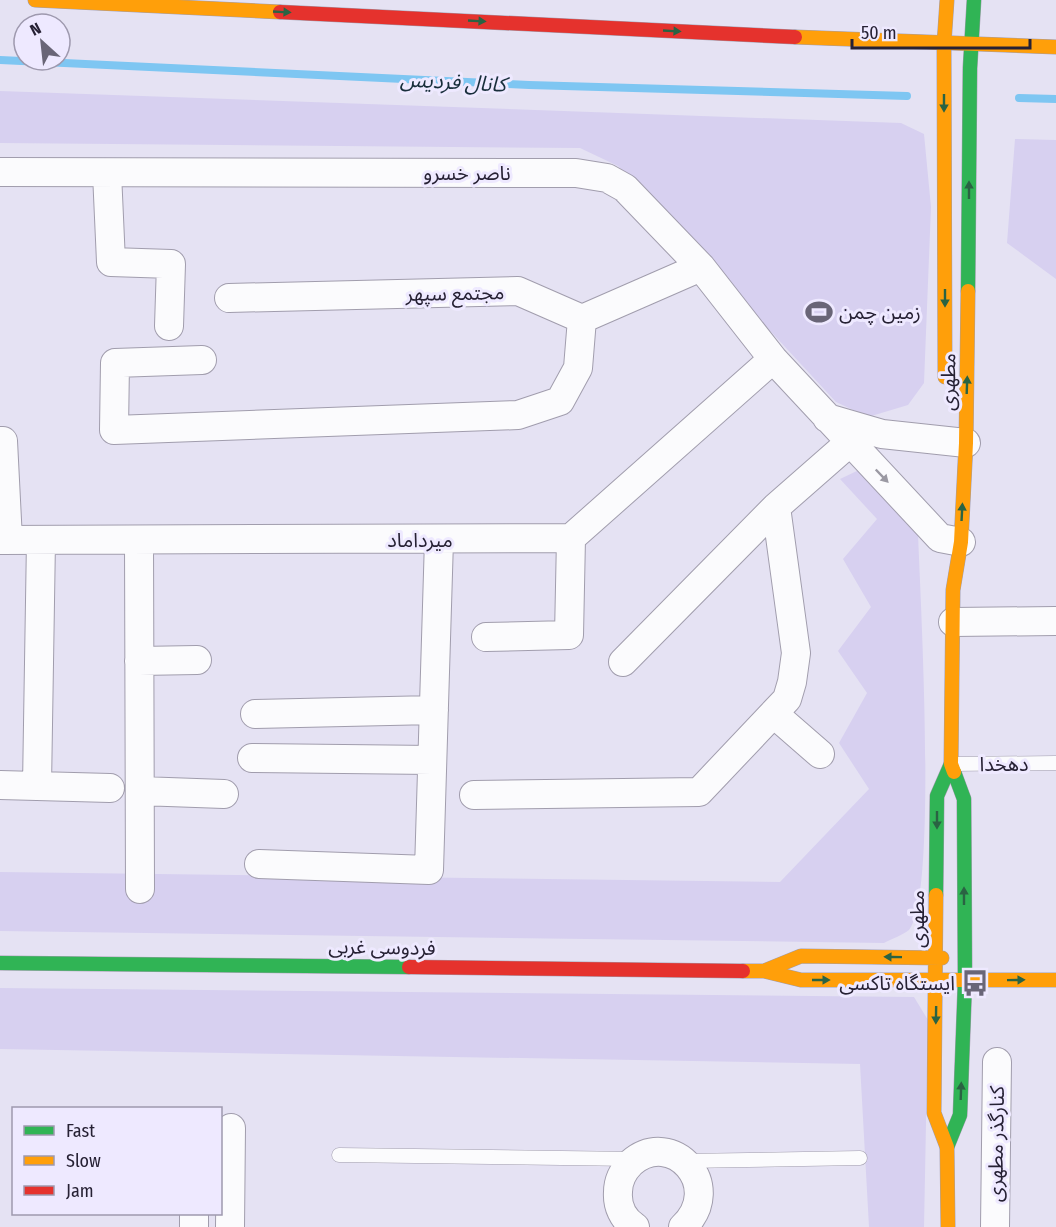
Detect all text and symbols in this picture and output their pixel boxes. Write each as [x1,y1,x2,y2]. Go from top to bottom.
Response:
one-way arrow [273,8,292,17]
north arrow [12,12,72,72]
scale bar [852,12,1030,50]
one-way arrow [468,17,487,26]
text: N [27,18,44,40]
text: 50 m [861,22,897,44]
one-way arrow [662,26,681,35]
water label: کانال فردیس [399,66,511,98]
one-way arrow [939,93,949,112]
street label: ناصر خسرو [423,161,511,185]
one-way arrow [964,180,974,199]
street label: مجتمع سپهر [404,280,505,309]
one-way arrow [940,288,950,307]
sports icon: زمین چمن [804,297,834,327]
place label: زمین چمن [839,300,921,325]
street label: مطهری [935,353,961,411]
one-way arrow [962,375,972,394]
one-way arrow [874,469,888,483]
one-way arrow [958,502,967,521]
street label: میرداماد [387,528,453,552]
street label: دهخدا [979,752,1029,776]
one-way arrow [932,810,942,829]
one-way arrow [959,887,969,906]
street label: مطهری [905,890,929,948]
street label: فردوسی غربی [328,934,436,960]
one-way arrow [883,952,902,962]
bus stop icon: ایستگاه تاکسی [960,968,990,998]
place label: ایستگاه تاکسی [839,971,955,995]
one-way arrow [812,975,831,985]
one-way arrow [1007,976,1026,985]
one-way arrow [931,1005,941,1024]
one-way arrow [956,1082,965,1101]
street label: کنارگذر مطهری [983,1085,1009,1202]
legend [12,1107,222,1215]
text: Fast [66,1120,95,1142]
text: Slow [66,1150,101,1172]
text: Jam [66,1180,94,1202]

